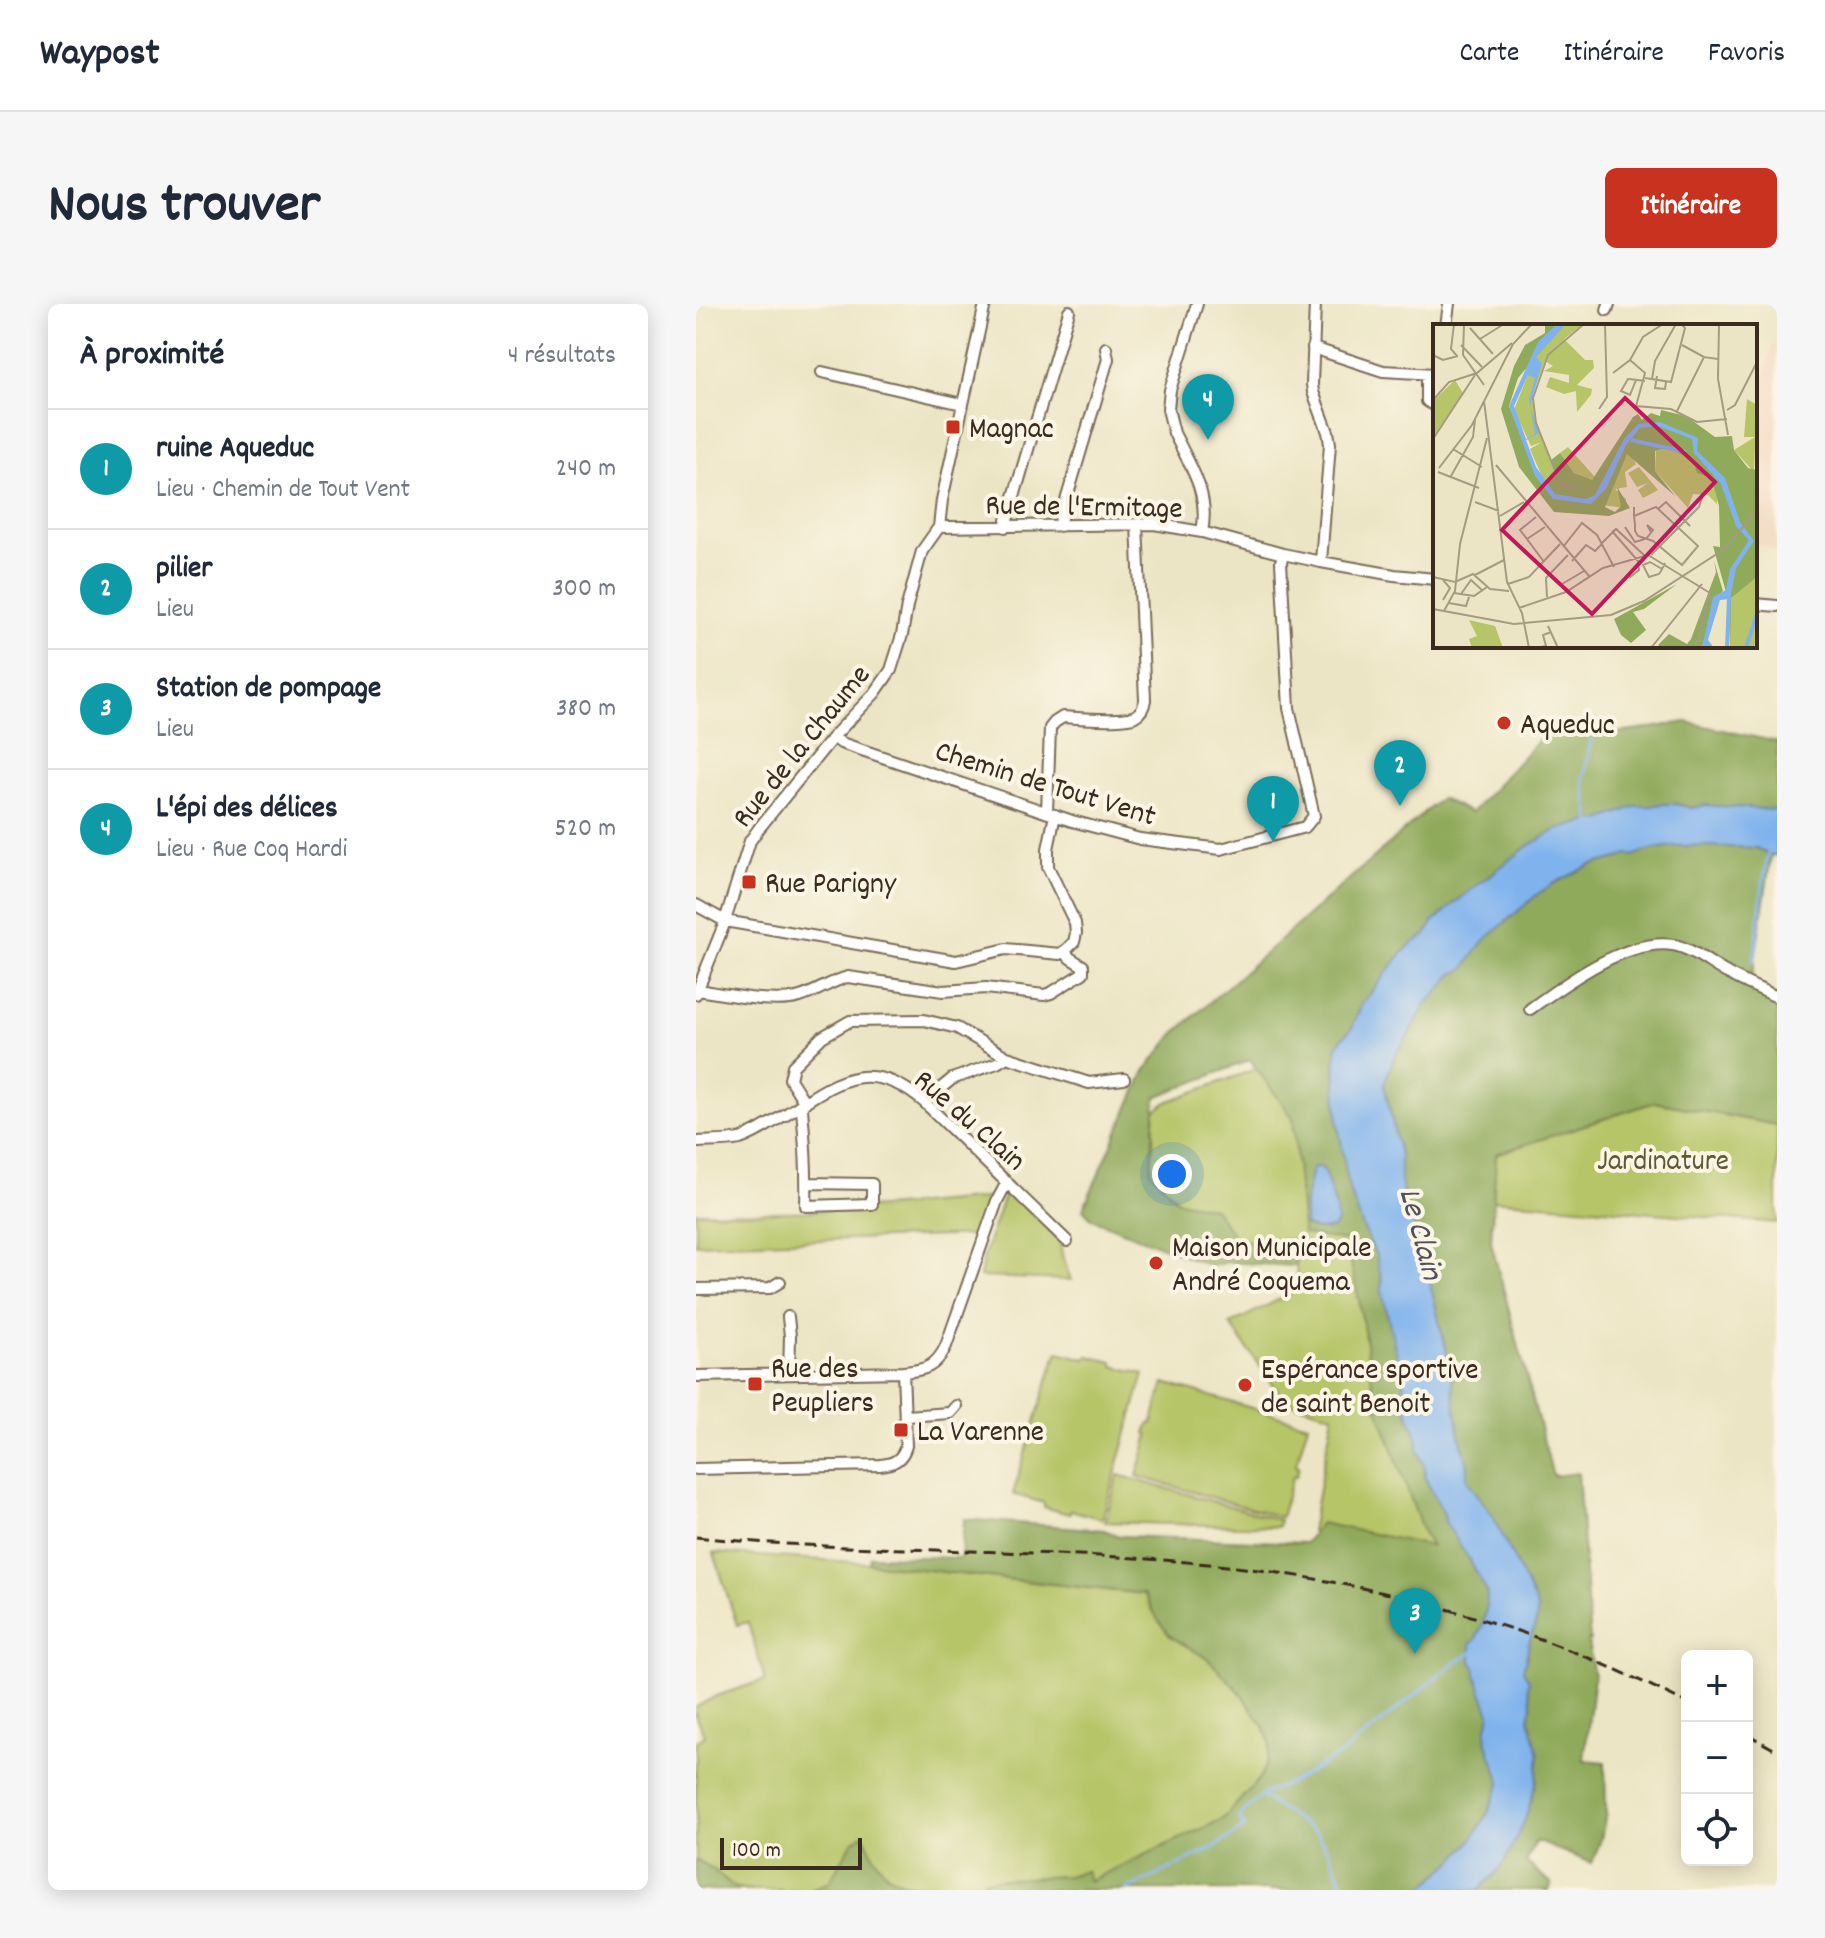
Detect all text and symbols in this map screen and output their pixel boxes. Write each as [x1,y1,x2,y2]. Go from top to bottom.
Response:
text: Waypost [40,28,159,83]
text: Carte [1459,35,1519,75]
text: Itinéraire [1563,35,1664,75]
text: Favoris [1708,35,1785,75]
text: Nous trouver [48,168,320,248]
button: Itinéraire [1605,168,1777,248]
inset map [1433,324,1757,648]
text: À proximité [80,332,224,381]
text: 4 résultats [508,338,616,375]
pin: 4 [1182,374,1234,440]
place label: Magnac [969,410,1054,453]
marker: Magnac [944,418,962,436]
text: ruine Aqueduc [156,429,314,472]
text: 1 [103,451,109,488]
text: 240 m [556,451,616,488]
text: Lieu · Chemin de Tout Vent [156,472,410,509]
street label: Rue de l'Ermitage [985,486,1183,533]
text: pilier [156,549,212,592]
text: 2 [100,571,112,608]
text: 300 m [552,571,616,608]
text: Lieu [156,592,194,629]
street label: Rue de la Chaume [724,657,883,839]
text: Station de pompage [156,669,381,712]
text: 3 [100,691,112,728]
text: 380 m [556,691,616,728]
place label: Aqueduc [1520,706,1615,749]
text: Lieu [156,712,194,749]
marker: Aqueduc [1495,714,1513,732]
street label: Chemin de Tout Vent [929,732,1160,840]
pin: 2 [1374,740,1426,806]
pin: 1 [1247,776,1299,842]
text: L'épi des délices [156,789,338,832]
text: 4 [101,811,111,848]
text: 520 m [555,811,616,848]
text: Lieu · Rue Coq Hardi [156,832,347,869]
place label: Rue Parigny [765,865,897,908]
marker: Rue Parigny [740,873,758,891]
street label: Rue du Clain [902,1061,1034,1184]
park label: Jardinature [1597,1142,1729,1185]
your location [1152,1154,1192,1194]
water label: Le Clain [1384,1183,1453,1287]
place label: Maison Municipale André Coquema [1172,1229,1372,1306]
marker: Maison Municipale André Coquema [1147,1254,1165,1272]
place label: Rue des Peupliers [771,1350,874,1427]
place label: Espérance sportive de saint Benoit [1261,1351,1478,1428]
marker: Rue des Peupliers [746,1375,764,1393]
marker: Espérance sportive de saint Benoit [1236,1376,1254,1394]
place label: La Varenne [917,1413,1044,1456]
marker: La Varenne [892,1421,910,1439]
pin: 3 [1389,1588,1441,1654]
map controls [1681,1650,1753,1866]
button: + [1681,1650,1753,1722]
button: − [1681,1722,1753,1794]
button: locate [1681,1794,1753,1866]
scale bar [720,1834,862,1870]
text: 100 m [732,1836,781,1867]

